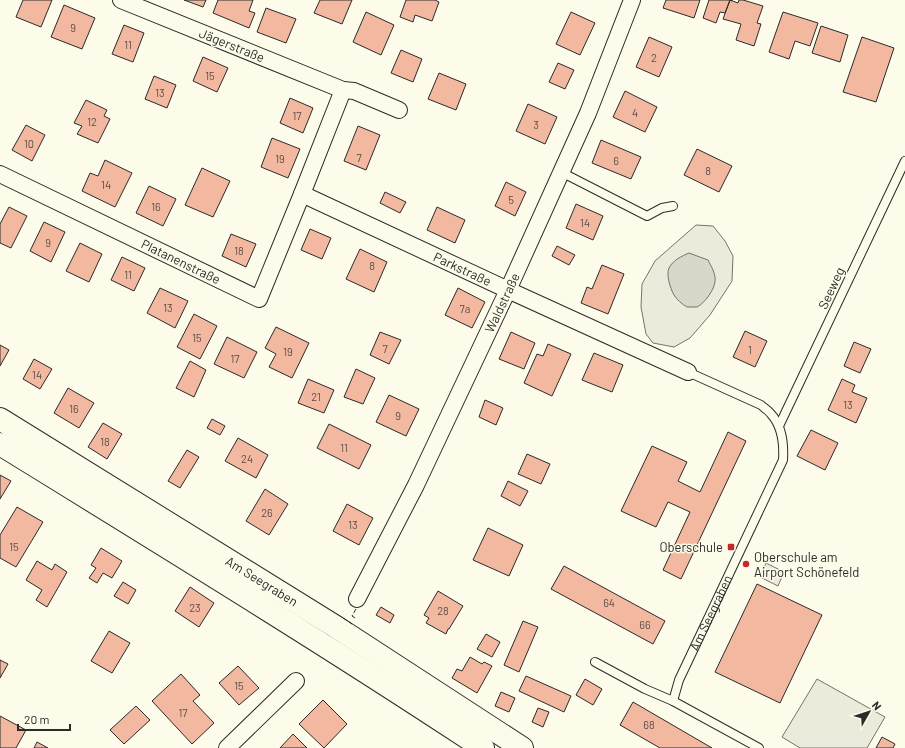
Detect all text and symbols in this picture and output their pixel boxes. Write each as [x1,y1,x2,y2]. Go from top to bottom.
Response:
house number: 9 [70,21,76,34]
street label: Jägerstraße [197,25,267,65]
house number: 11 [124,38,132,51]
house number: 2 [651,51,657,64]
house number: 15 [205,69,215,82]
house number: 13 [155,86,165,99]
house number: 4 [632,106,638,119]
house number: 17 [292,109,302,122]
house number: 12 [87,115,97,128]
house number: 3 [533,118,539,131]
house number: 10 [24,137,34,150]
house number: 7 [356,151,362,164]
house number: 19 [275,152,285,165]
house number: 6 [613,154,619,167]
house number: 8 [705,164,711,177]
house number: 14 [101,178,111,191]
house number: 5 [508,193,514,206]
house number: 16 [151,200,161,213]
house number: 14 [580,216,590,229]
street label: Platanenstraße [139,235,223,287]
house number: 9 [45,236,51,249]
house number: 18 [234,244,244,257]
street label: Parkstraße [431,248,494,289]
house number: 8 [369,259,375,272]
street label: Seeweg [814,265,848,311]
house number: 11 [124,268,132,281]
street label: Waldstraße [481,270,523,335]
house number: 13 [163,301,173,314]
house number: 7a [460,302,470,315]
house number: 15 [192,331,202,344]
house number: 7 [382,342,388,355]
house number: 1 [748,343,752,356]
house number: 19 [283,345,293,358]
house number: 17 [230,352,240,365]
house number: 14 [32,368,42,381]
house number: 21 [311,390,321,403]
house number: 13 [843,398,853,411]
house number: 16 [69,402,79,415]
house number: 9 [395,409,401,422]
house number: 18 [100,435,110,448]
house number: 11 [340,441,348,454]
house number: 24 [241,452,253,465]
house number: 26 [261,506,273,519]
house number: 13 [348,518,358,531]
place label: Oberschule [659,539,723,555]
house number: 15 [9,540,19,553]
marker: Oberschule [726,542,736,552]
place label: Oberschule am Airport Schönefeld [754,549,859,580]
street label: Am Seegraben [223,553,301,610]
marker: Oberschule am Airport Schönefeld [741,559,751,569]
street label: Am Seegraben [686,572,735,653]
house number: 64 [603,596,615,609]
house number: 23 [189,601,201,614]
house number: 28 [437,604,449,617]
house number: 66 [639,618,651,631]
house number: 15 [234,679,244,692]
north arrow [849,692,889,732]
text: N [870,698,885,712]
scale bar [18,706,70,732]
house number: 17 [178,706,188,719]
text: 20 m [24,712,50,726]
house number: 68 [643,718,655,731]

